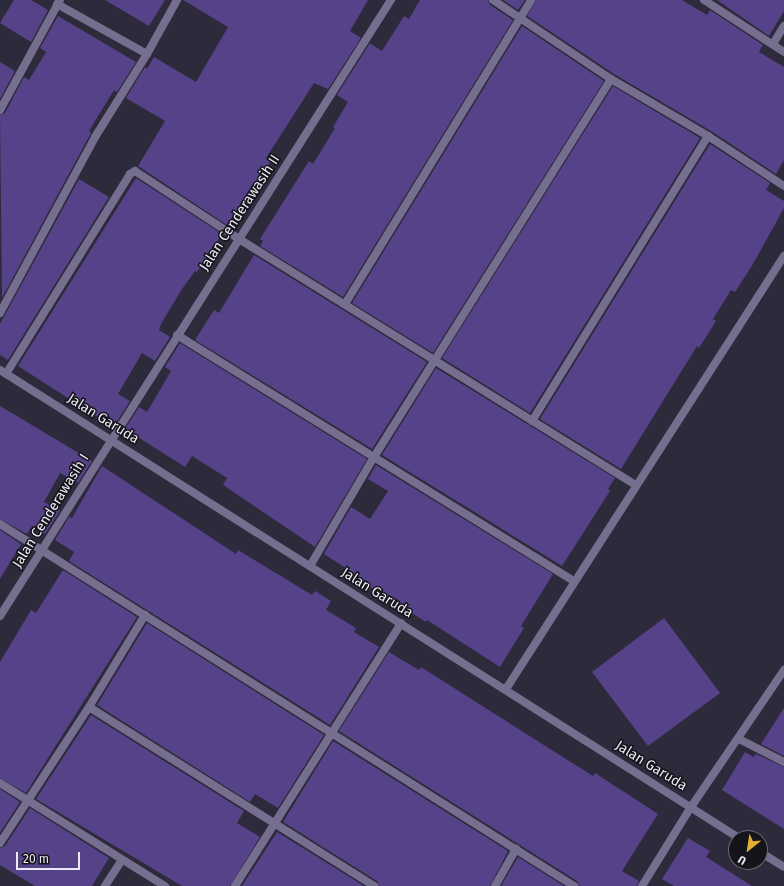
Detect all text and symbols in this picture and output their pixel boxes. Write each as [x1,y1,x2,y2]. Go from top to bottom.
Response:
street label: Jalan Cenderawasih II [196,152,284,274]
street label: Jalan Garuda [64,390,142,448]
street label: Jalan Cenderawasih I [9,451,93,571]
street label: Jalan Garuda [338,564,416,622]
street label: Jalan Garuda [612,737,690,795]
north arrow [728,830,768,870]
scale bar [18,844,82,870]
text: 20 m [23,852,49,866]
text: U [736,853,749,867]

